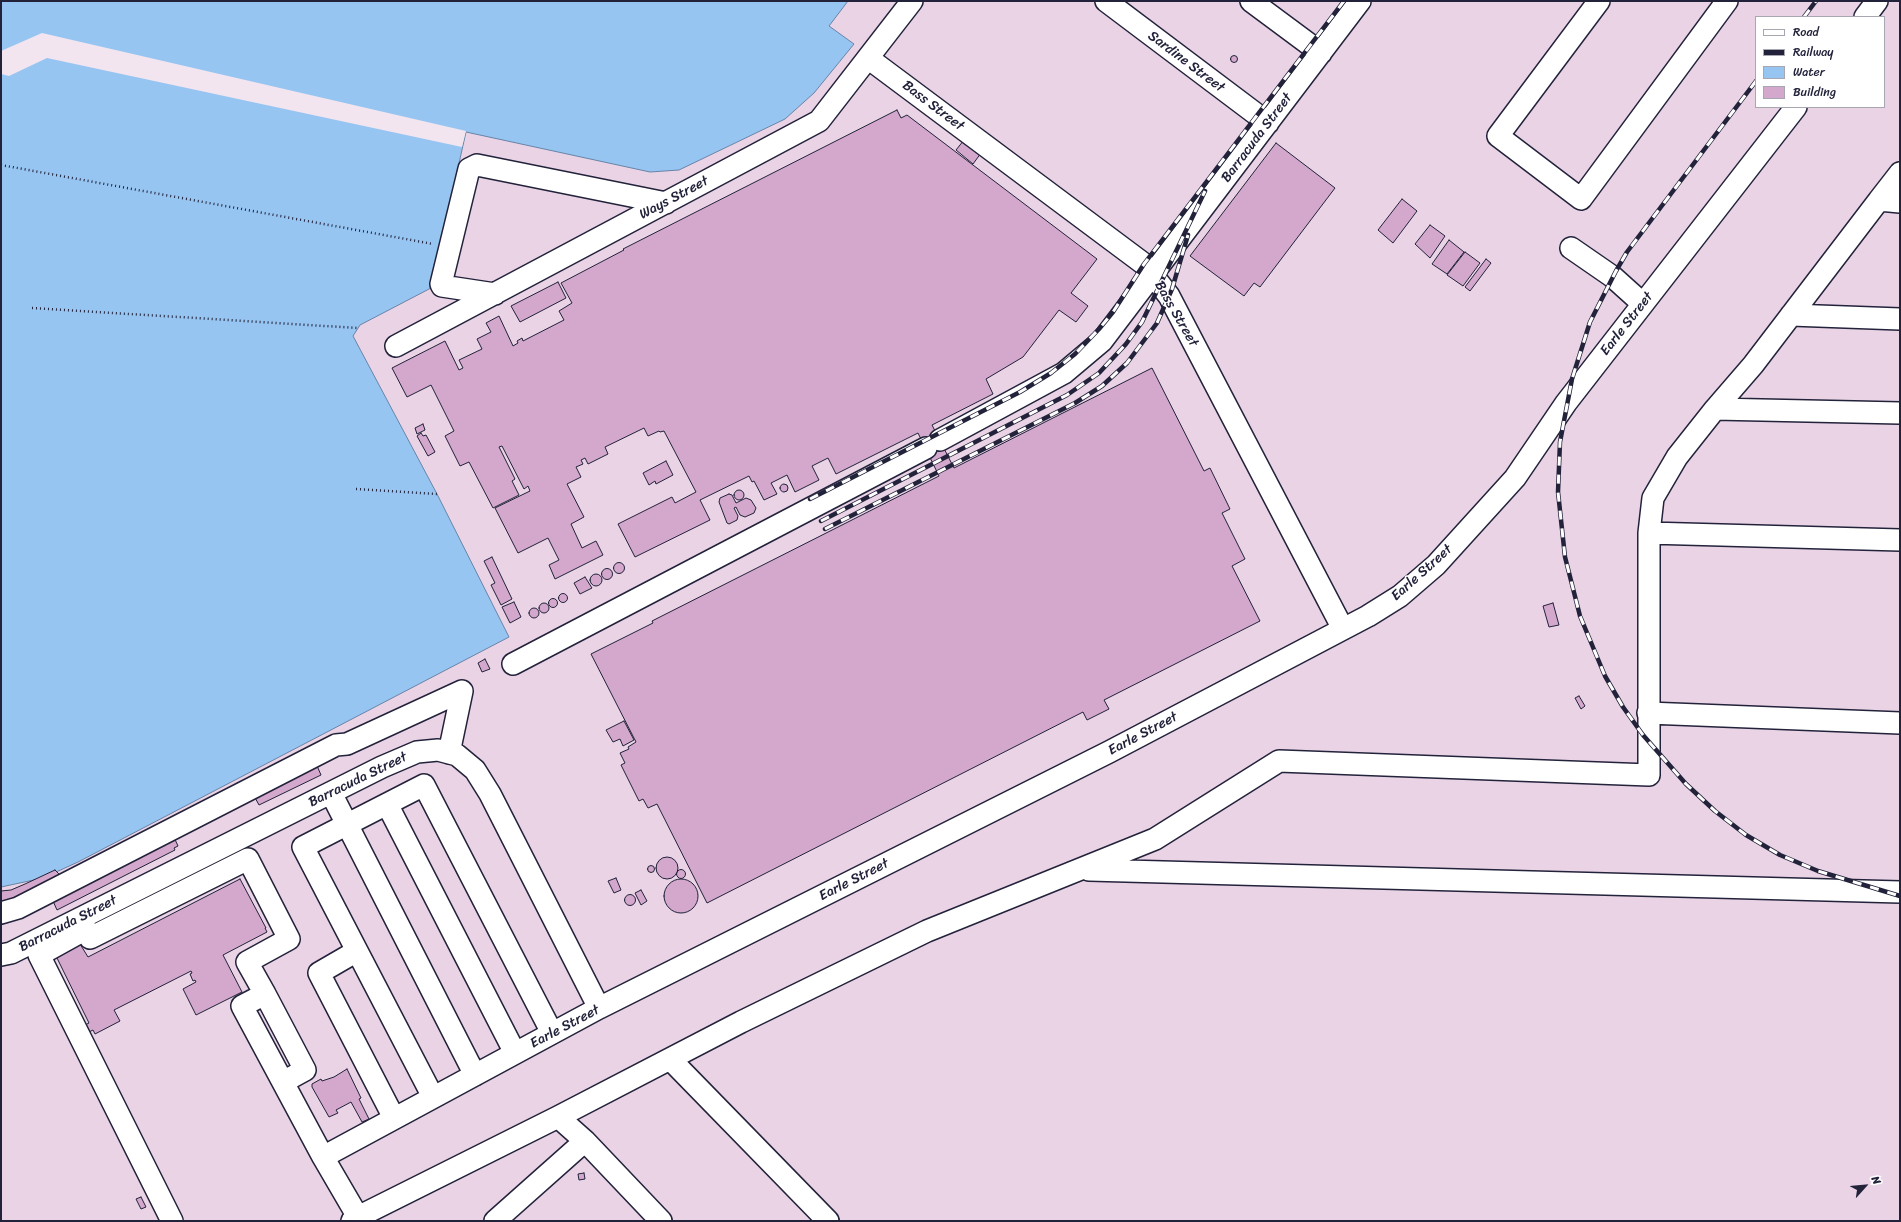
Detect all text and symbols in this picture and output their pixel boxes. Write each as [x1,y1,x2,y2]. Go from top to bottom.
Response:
legend [1755,16,1885,108]
text: Road [1793,21,1819,43]
street label: Sardine Street [1144,28,1228,96]
text: Railway [1793,41,1834,63]
text: Water [1793,61,1825,83]
street label: Bass Street [899,77,967,135]
text: Building [1793,81,1836,103]
street label: Barracuda Street [1218,90,1296,186]
street label: Ways Street [637,173,711,223]
street label: Bass Street [1150,278,1202,350]
street label: Earle Street [1597,289,1657,359]
street label: Earle Street [1388,541,1456,605]
street label: Earle Street [1105,709,1181,759]
street label: Barracuda Street [306,749,410,811]
street label: Earle Street [816,855,892,905]
street label: Barracuda Street [16,892,120,956]
street label: Earle Street [527,1002,603,1052]
north arrow [1845,1166,1885,1206]
text: N [1866,1173,1886,1188]

